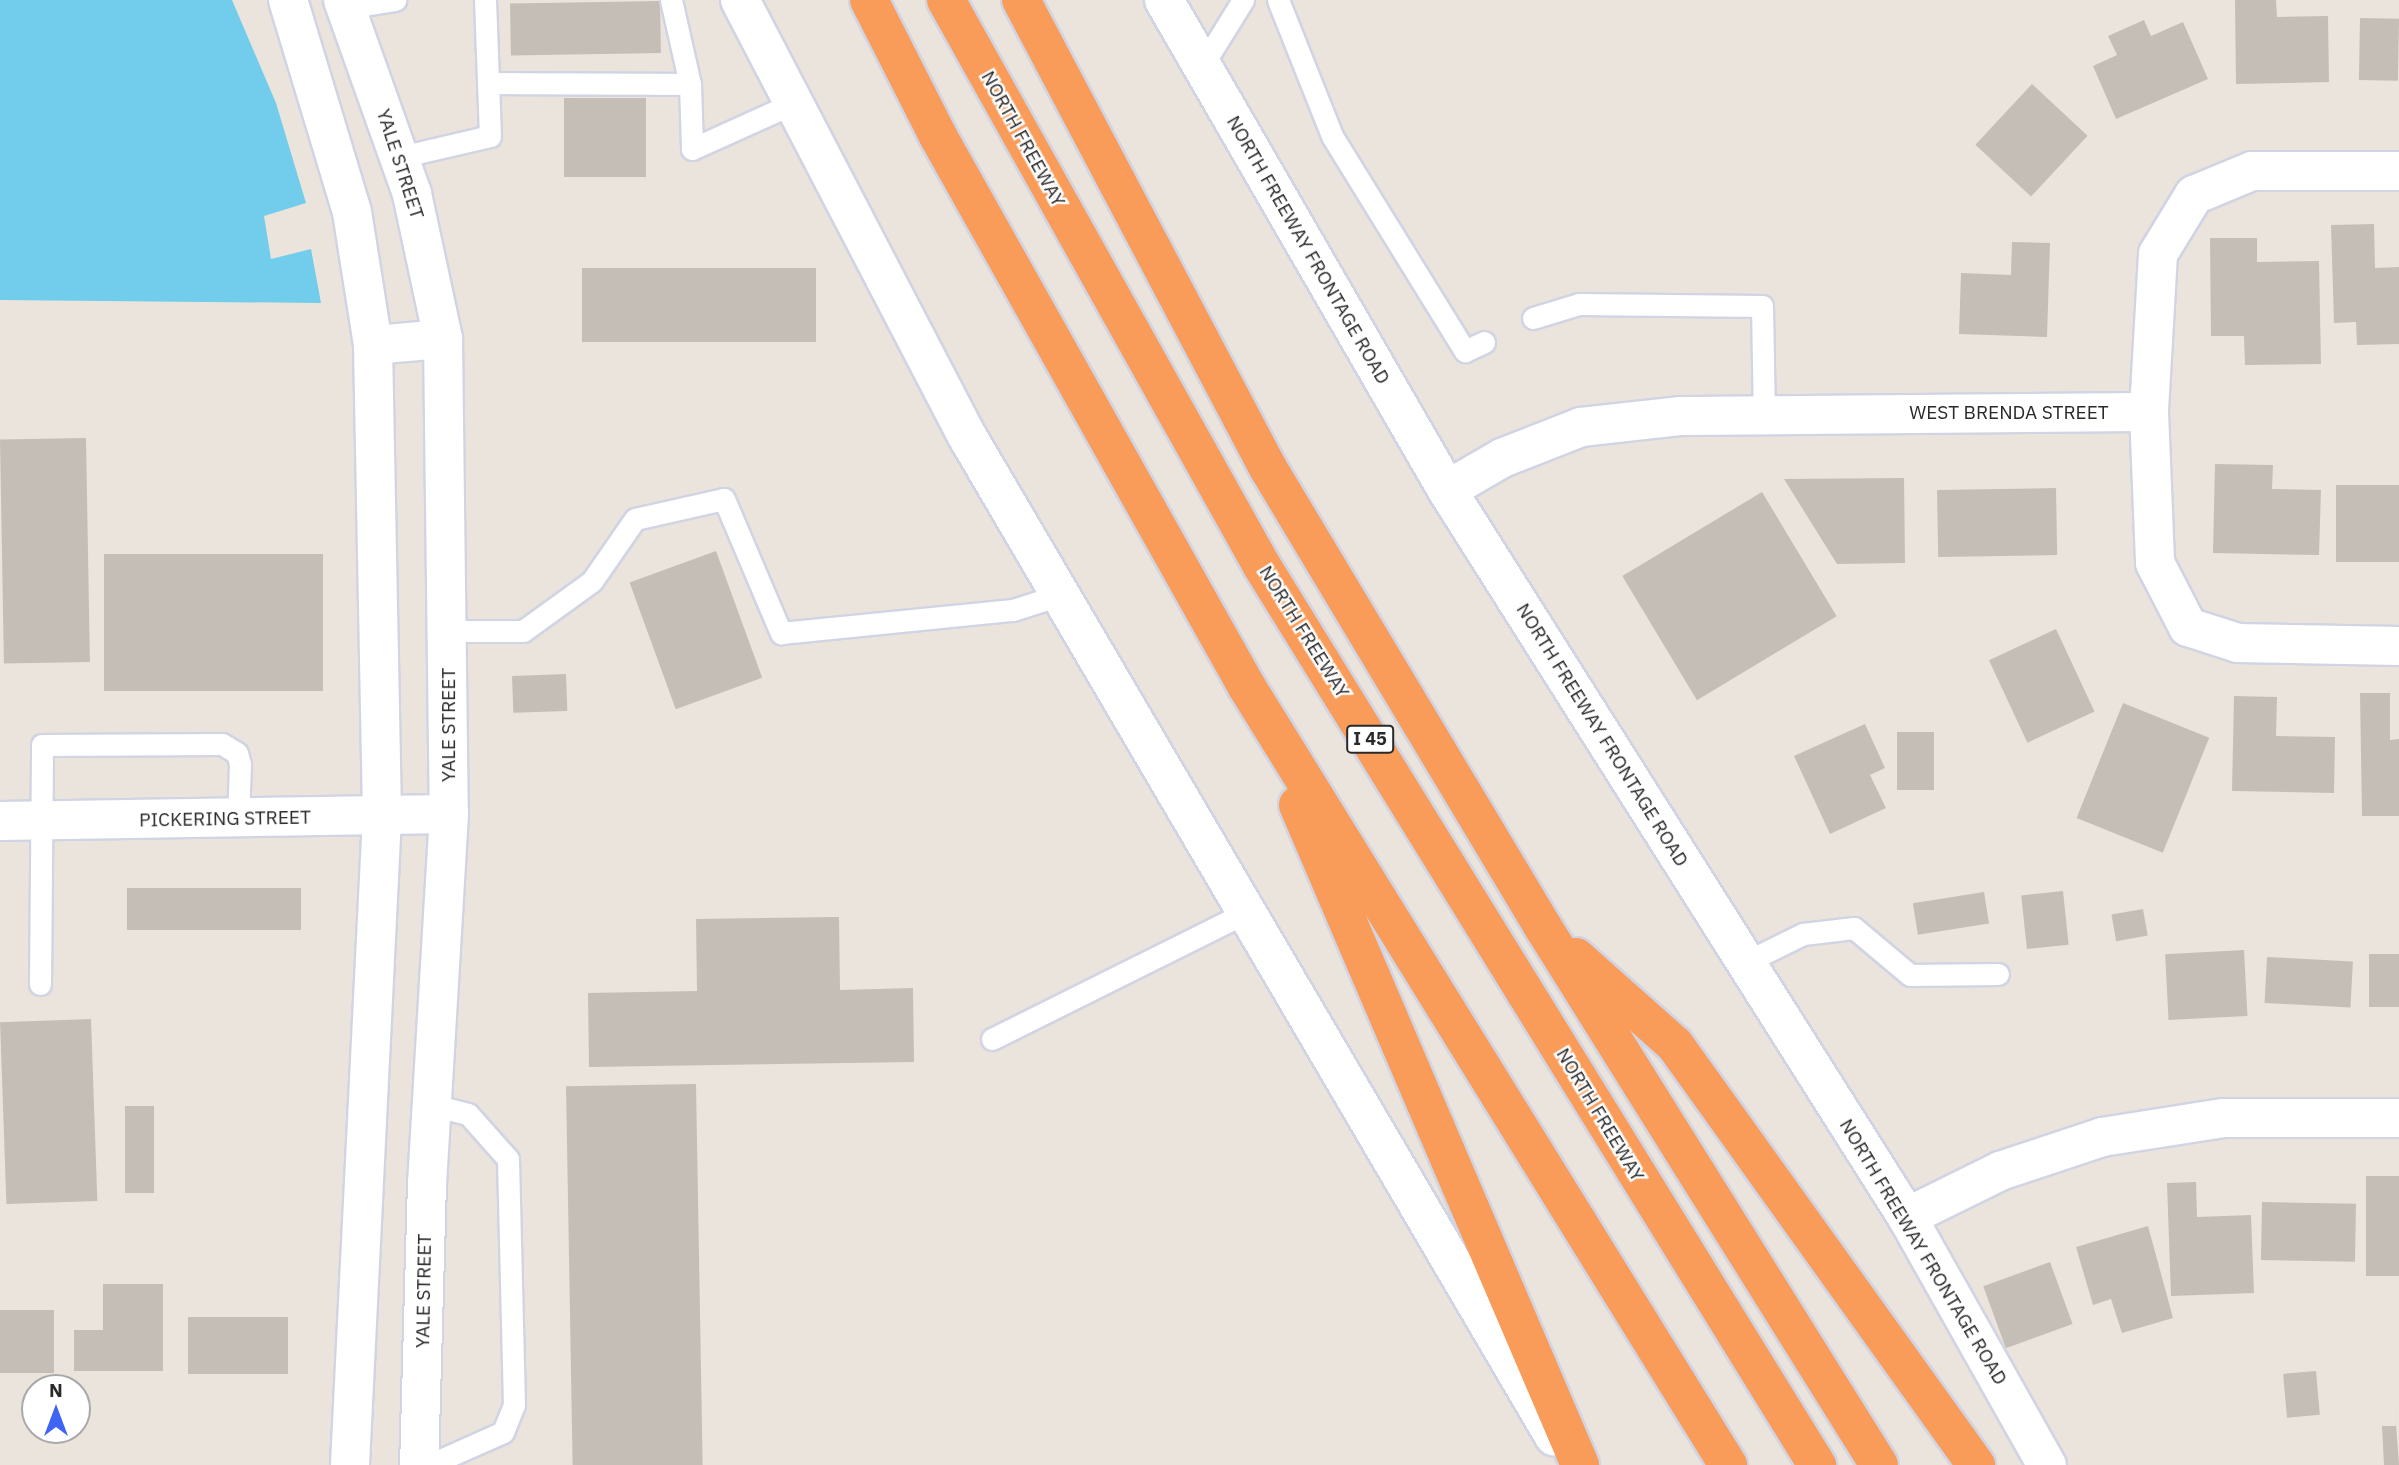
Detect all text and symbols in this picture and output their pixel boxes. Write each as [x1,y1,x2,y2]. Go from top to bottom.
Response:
street label: NORTH FREEWAY [976,67,1070,211]
street label: YALE STREET [371,106,429,222]
street label: NORTH FREEWAY FRONTAGE ROAD [1222,112,1394,388]
street label: WEST BRENDA STREET [1909,402,2109,424]
street label: NORTH FREEWAY [1254,562,1354,702]
street label: NORTH FREEWAY FRONTAGE ROAD [1511,599,1693,871]
street label: YALE STREET [438,668,460,782]
road number: I 45 [1346,724,1394,754]
street label: PICKERING STREET [139,806,311,832]
street label: NORTH FREEWAY [1551,1044,1649,1186]
street label: NORTH FREEWAY FRONTAGE ROAD [1834,1115,2012,1389]
street label: YALE STREET [412,1234,436,1348]
north arrow [21,1374,91,1444]
text: N [49,1378,63,1402]

